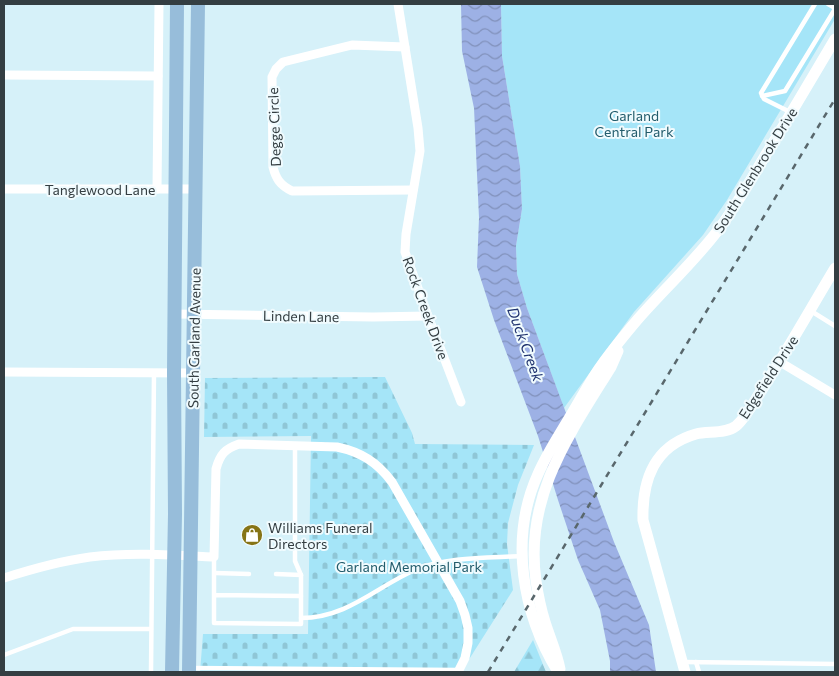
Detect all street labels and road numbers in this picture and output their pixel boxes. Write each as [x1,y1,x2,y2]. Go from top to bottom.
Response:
street label: Degge Circle [264,87,284,167]
street label: South Glenbrook Drive [710,104,800,236]
street label: Tanglewood Lane [45,181,155,198]
street label: Rock Creek Drive [399,254,453,362]
street label: South Garland Avenue [184,268,204,408]
street label: Linden Lane [263,307,339,325]
street label: Edgefield Drive [735,332,801,422]

